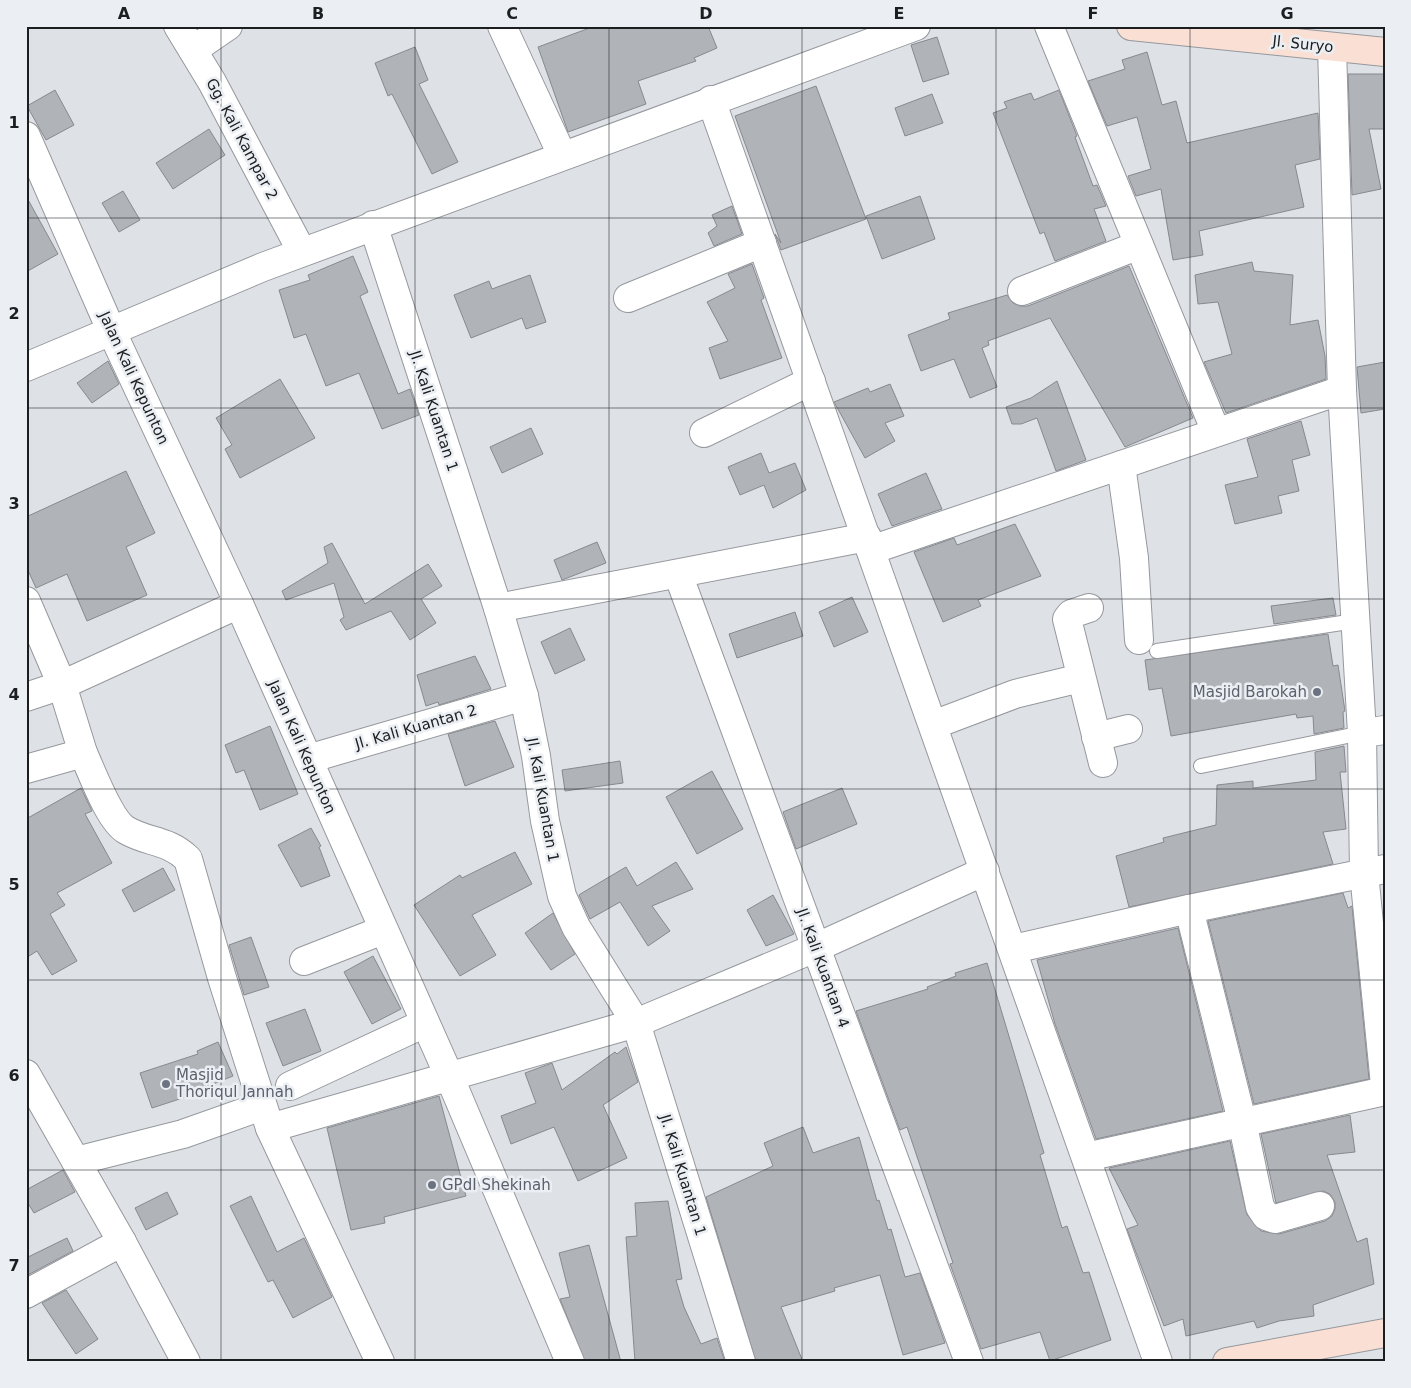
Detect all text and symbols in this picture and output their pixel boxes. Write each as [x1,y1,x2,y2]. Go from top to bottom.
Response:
text: A [118,4,131,23]
text: B [312,4,324,23]
text: C [506,4,518,23]
text: D [699,4,713,23]
text: E [894,4,904,23]
text: F [1088,4,1098,23]
text: G [1280,4,1294,23]
street label: Jl. Suryo [1271,32,1334,56]
street label: Gg. Kali Kampar 2 [202,75,282,203]
text: 1 [8,113,20,132]
text: 2 [8,304,20,323]
street label: Jalan Kali Kepunton [95,308,173,447]
street label: Jl. Kali Kuantan 1 [406,347,462,474]
text: 3 [8,494,20,513]
street label: Jalan Kali Kepunton [264,676,340,817]
place label: Masjid Barokah [1193,683,1307,701]
text: 4 [8,685,20,704]
marker: Masjid Barokah [1311,686,1323,698]
street label: Jl. Kali Kuantan 2 [352,701,479,753]
street label: Jl. Kali Kuantan 1 [523,735,563,864]
text: 5 [8,875,20,894]
street label: Jl. Kali Kuantan 4 [793,905,853,1030]
text: 6 [8,1066,20,1085]
place label: Masjid Thoriqul Jannah [175,1066,293,1101]
marker: Masjid Thoriqul Jannah [160,1078,172,1090]
street label: Jl. Kali Kuantan 1 [656,1111,710,1238]
place label: GPdI Shekinah [442,1176,551,1194]
marker: GPdI Shekinah [426,1179,438,1191]
text: 7 [8,1256,20,1275]

